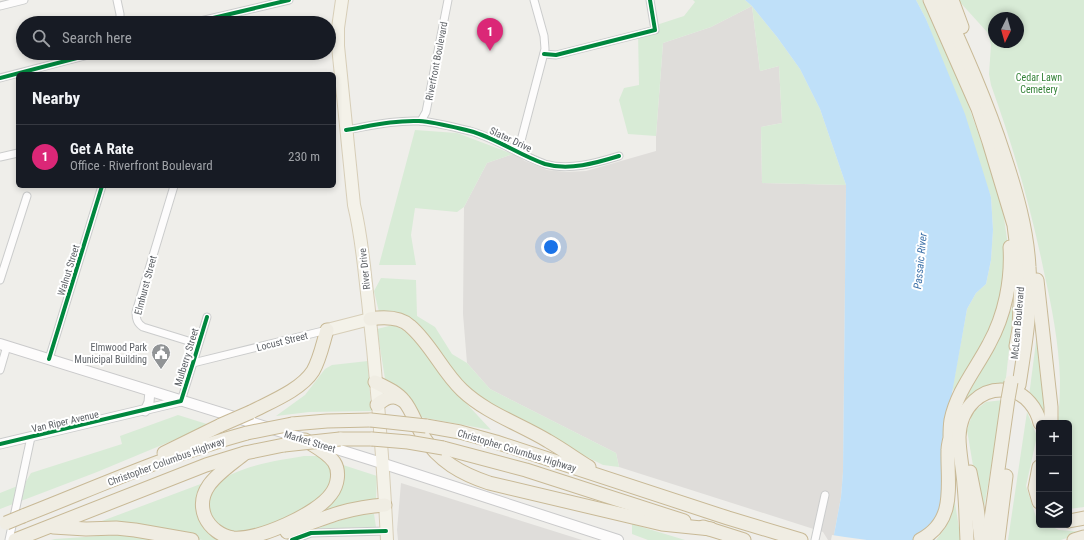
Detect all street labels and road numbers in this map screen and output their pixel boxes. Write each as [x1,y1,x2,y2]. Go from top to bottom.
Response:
street label: Riverfront Boulevard [423,21,450,101]
street label: Slater Drive [488,125,534,154]
street label: Walnut Street [55,243,81,297]
street label: River Drive [357,247,372,290]
street label: Elmhurst Street [132,254,159,316]
street label: McLean Boulevard [1009,286,1026,360]
street label: Mulberry Street [172,327,201,388]
street label: Locust Street [255,330,309,353]
street label: Van Riper Avenue [30,408,100,435]
street label: Christopher Columbus Highway [456,427,578,474]
street label: Market Street [283,428,337,455]
street label: Christopher Columbus Highway [106,435,226,488]

